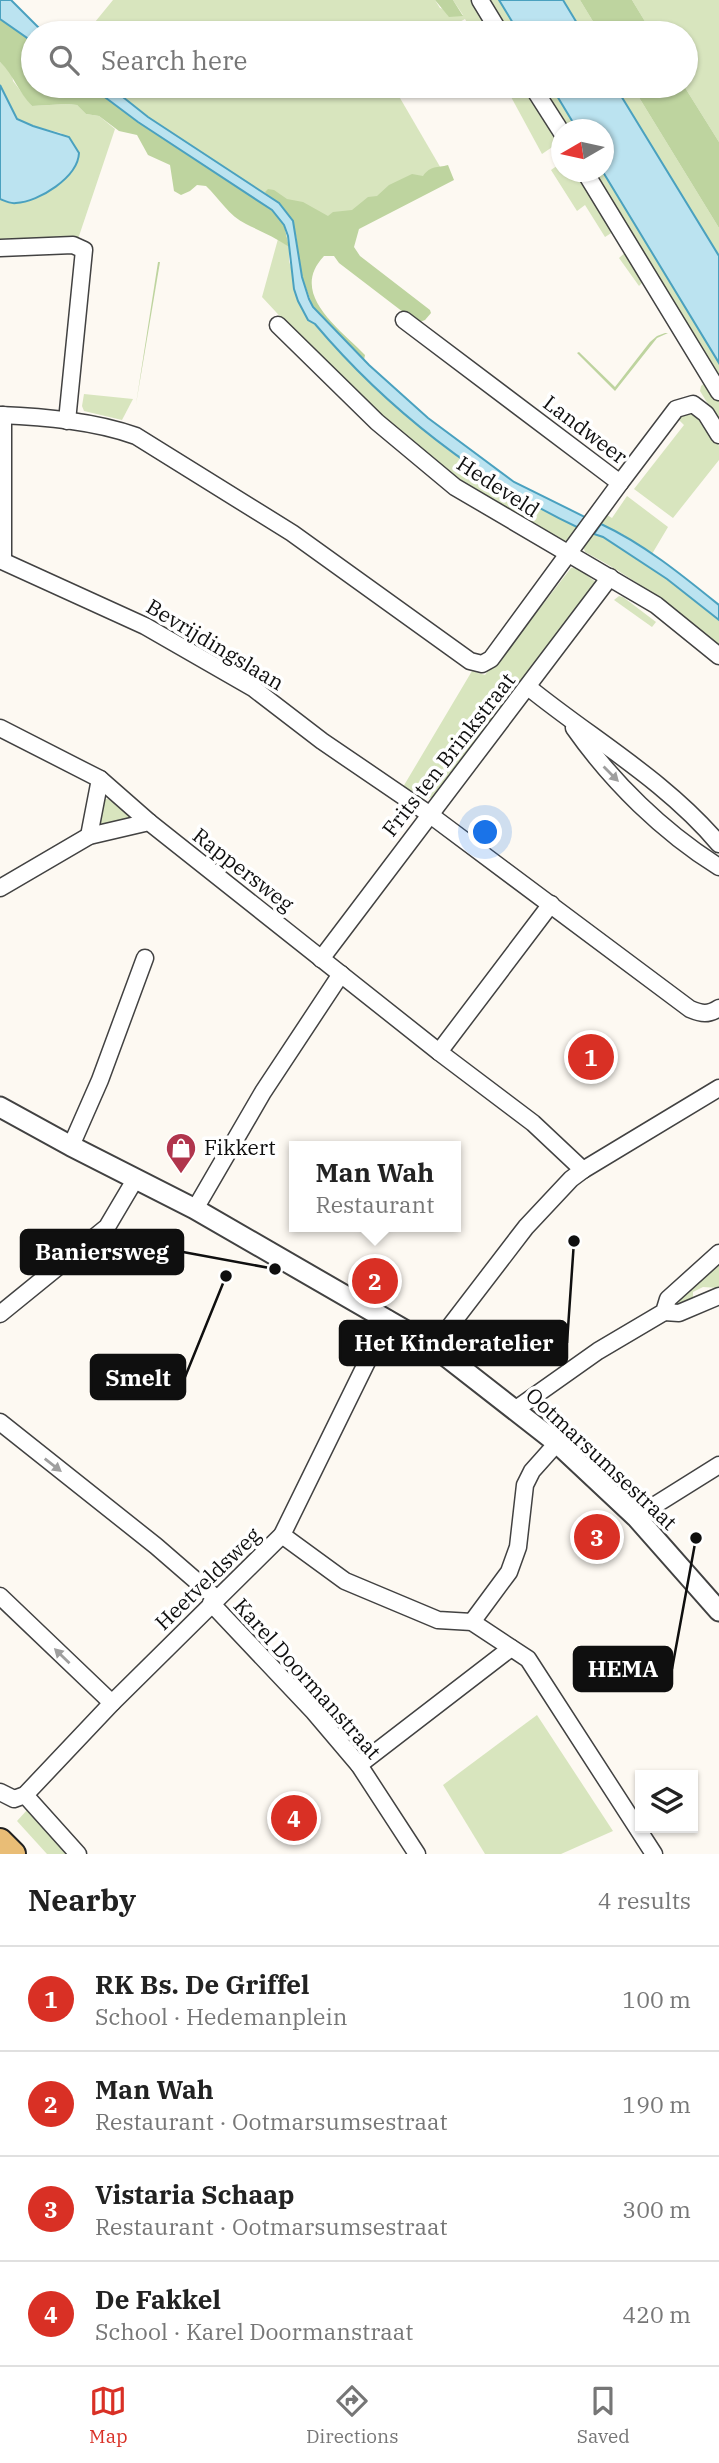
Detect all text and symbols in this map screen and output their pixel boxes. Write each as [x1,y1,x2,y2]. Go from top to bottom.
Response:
search box [21,21,698,98]
icon: search [45,41,83,79]
text: Search here [101,43,247,77]
north arrow [551,119,614,182]
street label: Landweer [538,388,634,470]
street label: Hedeveld [452,449,546,523]
street label: Bevrijdingslaan [141,592,290,696]
street label: Frits ten Brinkstraat [375,667,521,842]
one-way arrow [602,765,618,782]
your location [468,815,502,849]
street label: Rappersweg [187,821,300,918]
pin: 1 [568,1031,614,1083]
shop icon: Fikkert [164,1131,198,1175]
place label: Fikkert [204,1133,276,1161]
popup [289,1141,461,1232]
text: Man Wah [316,1155,434,1189]
text: Restaurant [316,1189,434,1219]
callout: Baniersweg [21,1230,183,1274]
text: Baniersweg [35,1236,170,1266]
pin: 2 [352,1255,398,1307]
callout: Het Kinderatelier [340,1321,567,1365]
text: Het Kinderatelier [354,1327,554,1357]
callout: Smelt [91,1355,185,1399]
text: Smelt [105,1362,171,1392]
street label: Ootmarsumsestraat [520,1381,683,1536]
one-way arrow [44,1457,62,1472]
pin: 3 [574,1511,620,1563]
street label: Heetveldsweg [148,1520,267,1636]
street label: Karel Doormanstraat [228,1592,388,1765]
callout: HEMA [574,1647,672,1691]
one-way arrow [54,1649,71,1665]
text: HEMA [588,1653,658,1683]
map controls [635,1770,698,1833]
button: layers [635,1770,698,1833]
pin: 4 [271,1792,317,1844]
text: Nearby [28,1880,136,1919]
text: 4 results [598,1885,691,1915]
text: RK Bs. De Griffel [95,1967,310,2001]
text: 1 [44,1984,58,2014]
text: 100 m [622,1984,691,2014]
text: School · Hedemanplein [95,2001,347,2031]
text: Man Wah [95,2072,214,2106]
text: 2 [44,2089,58,2119]
text: 190 m [622,2089,691,2119]
text: Restaurant · Ootmarsumsestraat [95,2106,448,2136]
text: Vistaria Schaap [95,2177,295,2211]
text: 3 [44,2194,58,2224]
text: 300 m [622,2194,691,2224]
text: Restaurant · Ootmarsumsestraat [95,2211,448,2241]
text: De Fakkel [95,2282,221,2316]
text: 4 [44,2299,58,2329]
text: 420 m [622,2299,691,2329]
text: School · Karel Doormanstraat [95,2316,413,2346]
tab: Map [89,2382,128,2448]
tab: Directions [306,2382,399,2448]
tab: Saved [577,2382,630,2448]

